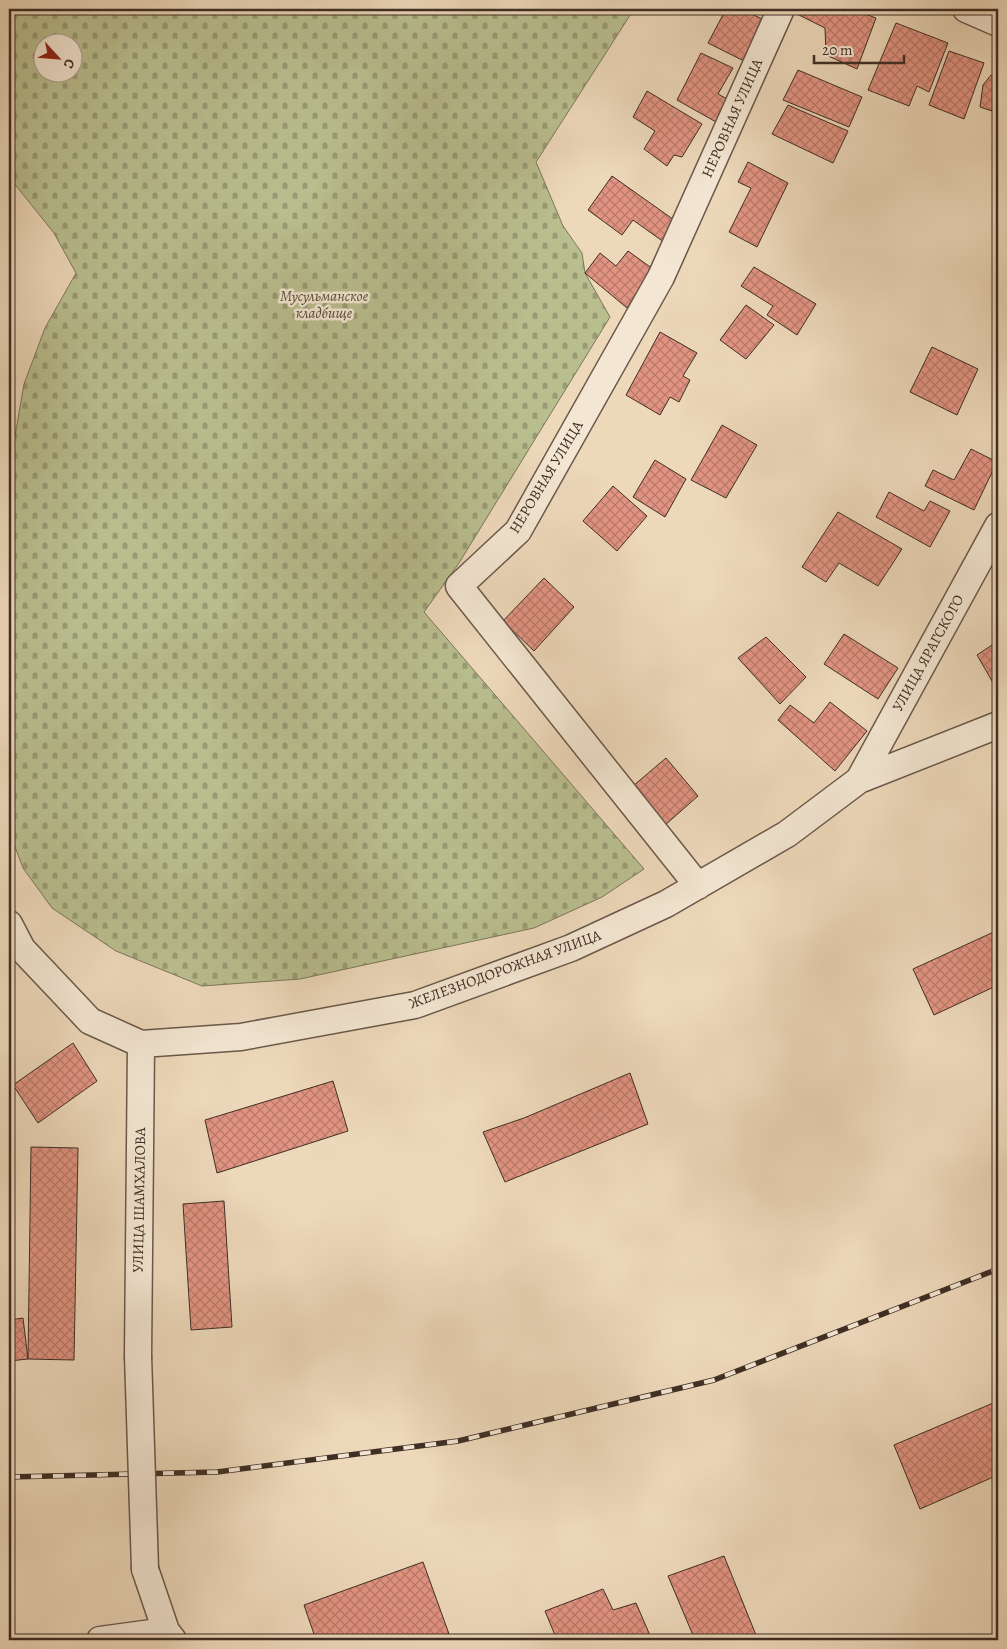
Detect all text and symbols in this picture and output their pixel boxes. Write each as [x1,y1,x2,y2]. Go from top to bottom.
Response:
north arrow [32,32,82,82]
scale bar [814,32,904,64]
text: 20 m [822,40,853,60]
text: С [59,55,80,72]
street label: НЕРОВНАЯ УЛИЦА [697,55,767,181]
park label: Мусульманское кладбище [280,286,369,323]
street label: НЕРОВНАЯ УЛИЦА [504,417,588,537]
street label: УЛИЦА ЯРАГСКОГО [888,591,968,715]
street label: ЖЕЛЕЗНОДОРОЖНАЯ УЛИЦА [406,925,604,1013]
street label: УЛИЦА ШАМХАЛОВА [128,1127,150,1273]

